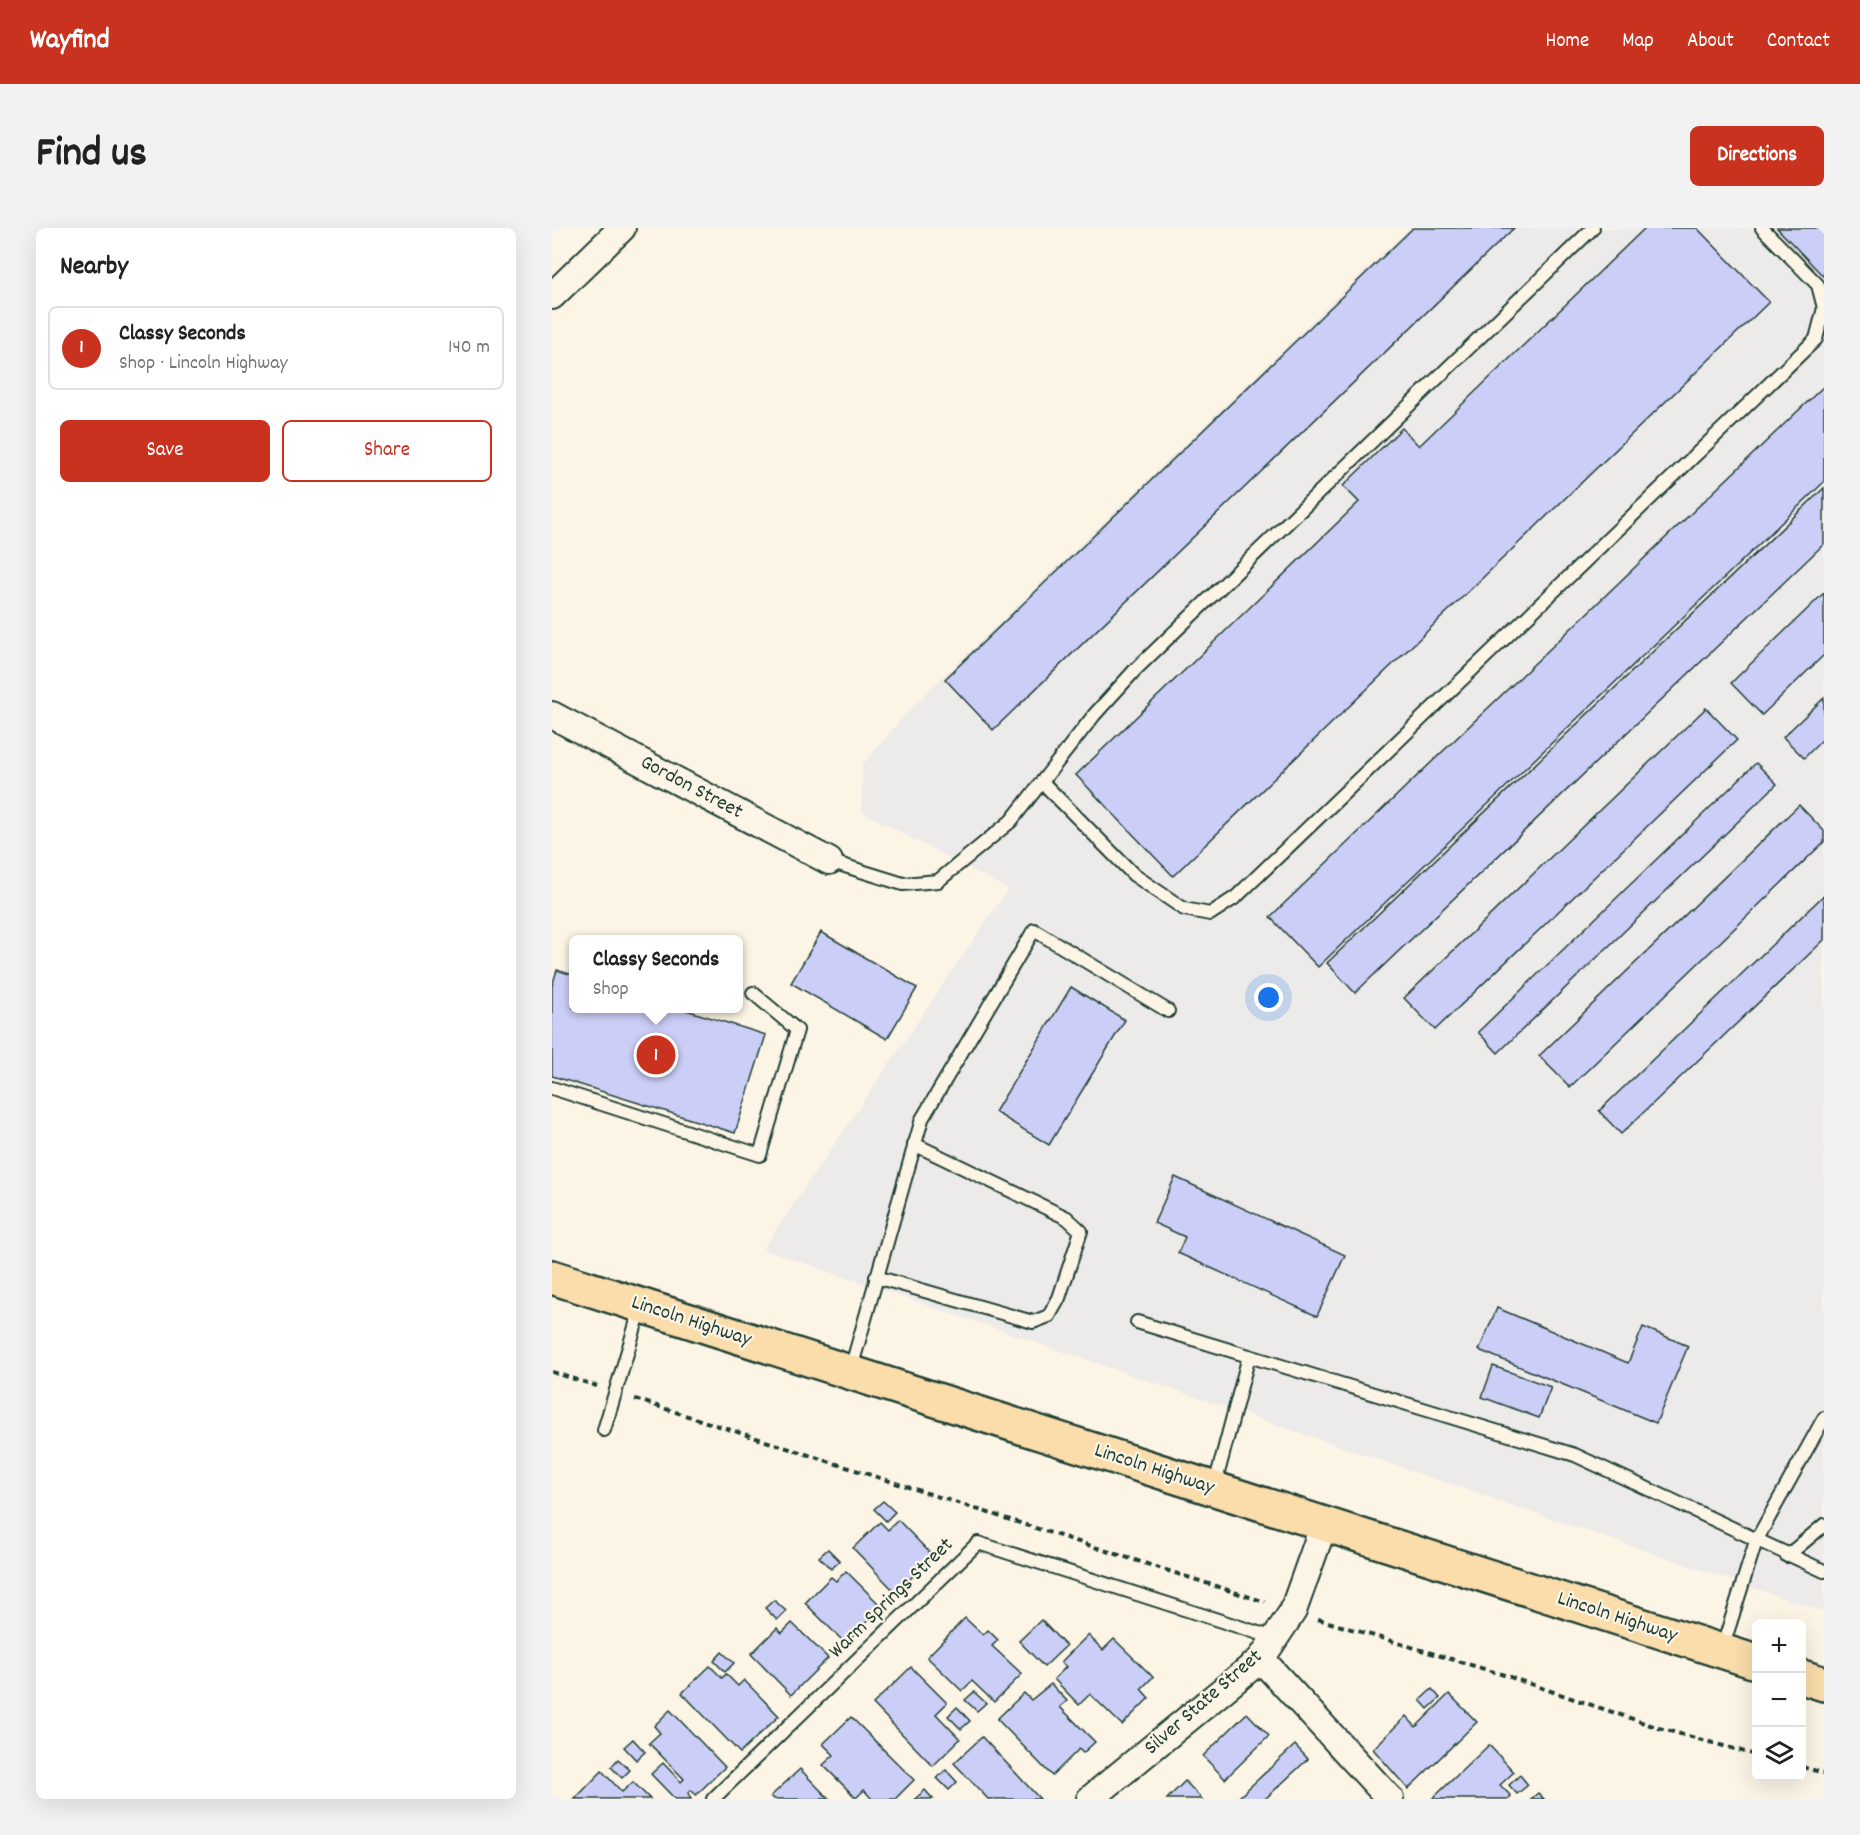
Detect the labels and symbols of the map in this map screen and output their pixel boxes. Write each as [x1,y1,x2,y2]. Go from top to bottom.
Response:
street label: Gordon Street [634,748,748,828]
your location [1254,983,1283,1012]
pin: 1 [636,1032,676,1078]
street label: Lincoln Highway [627,1288,755,1356]
street label: Lincoln Highway [1090,1436,1218,1504]
street label: Warm Springs Street [823,1531,961,1666]
street label: Lincoln Highway [1553,1584,1681,1652]
street label: Silver State Street [1138,1643,1270,1763]

